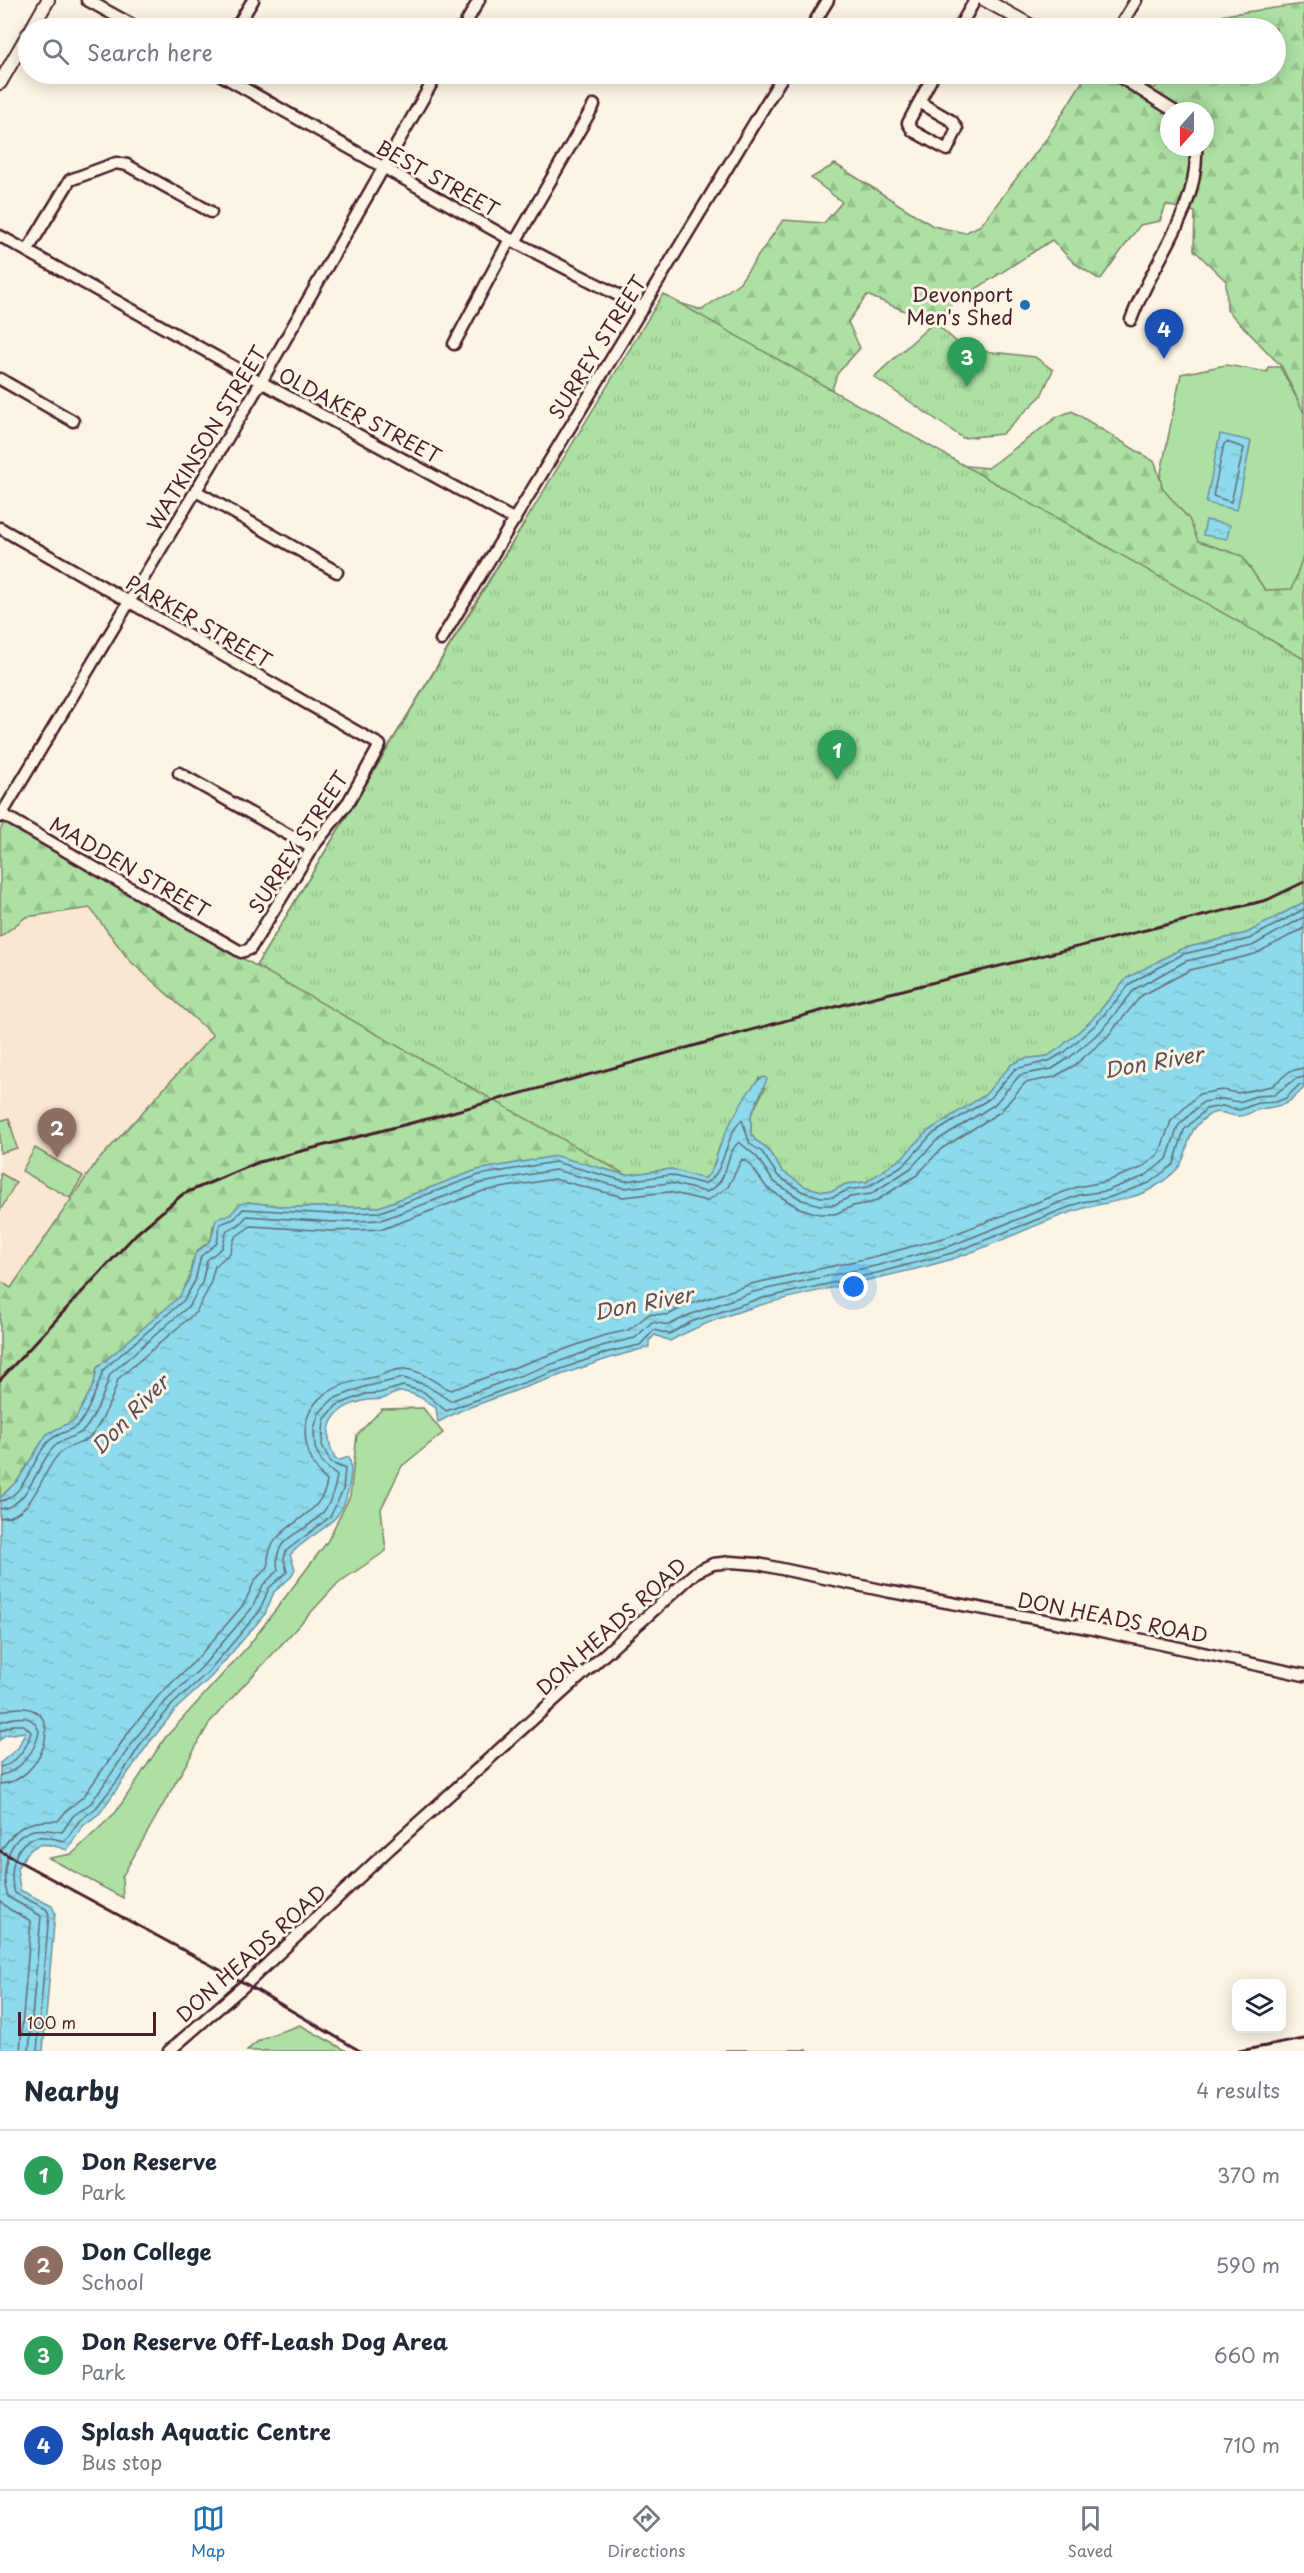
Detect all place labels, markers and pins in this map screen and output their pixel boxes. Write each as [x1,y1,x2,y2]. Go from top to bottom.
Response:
place label: Devonport Men's Shed [906,279,1013,332]
marker: Devonport Men's Shed [1018,298,1032,312]
pin: 4 [1144,310,1184,359]
pin: 3 [948,338,986,387]
pin: 1 [818,730,856,780]
pin: 2 [38,1108,76,1158]

